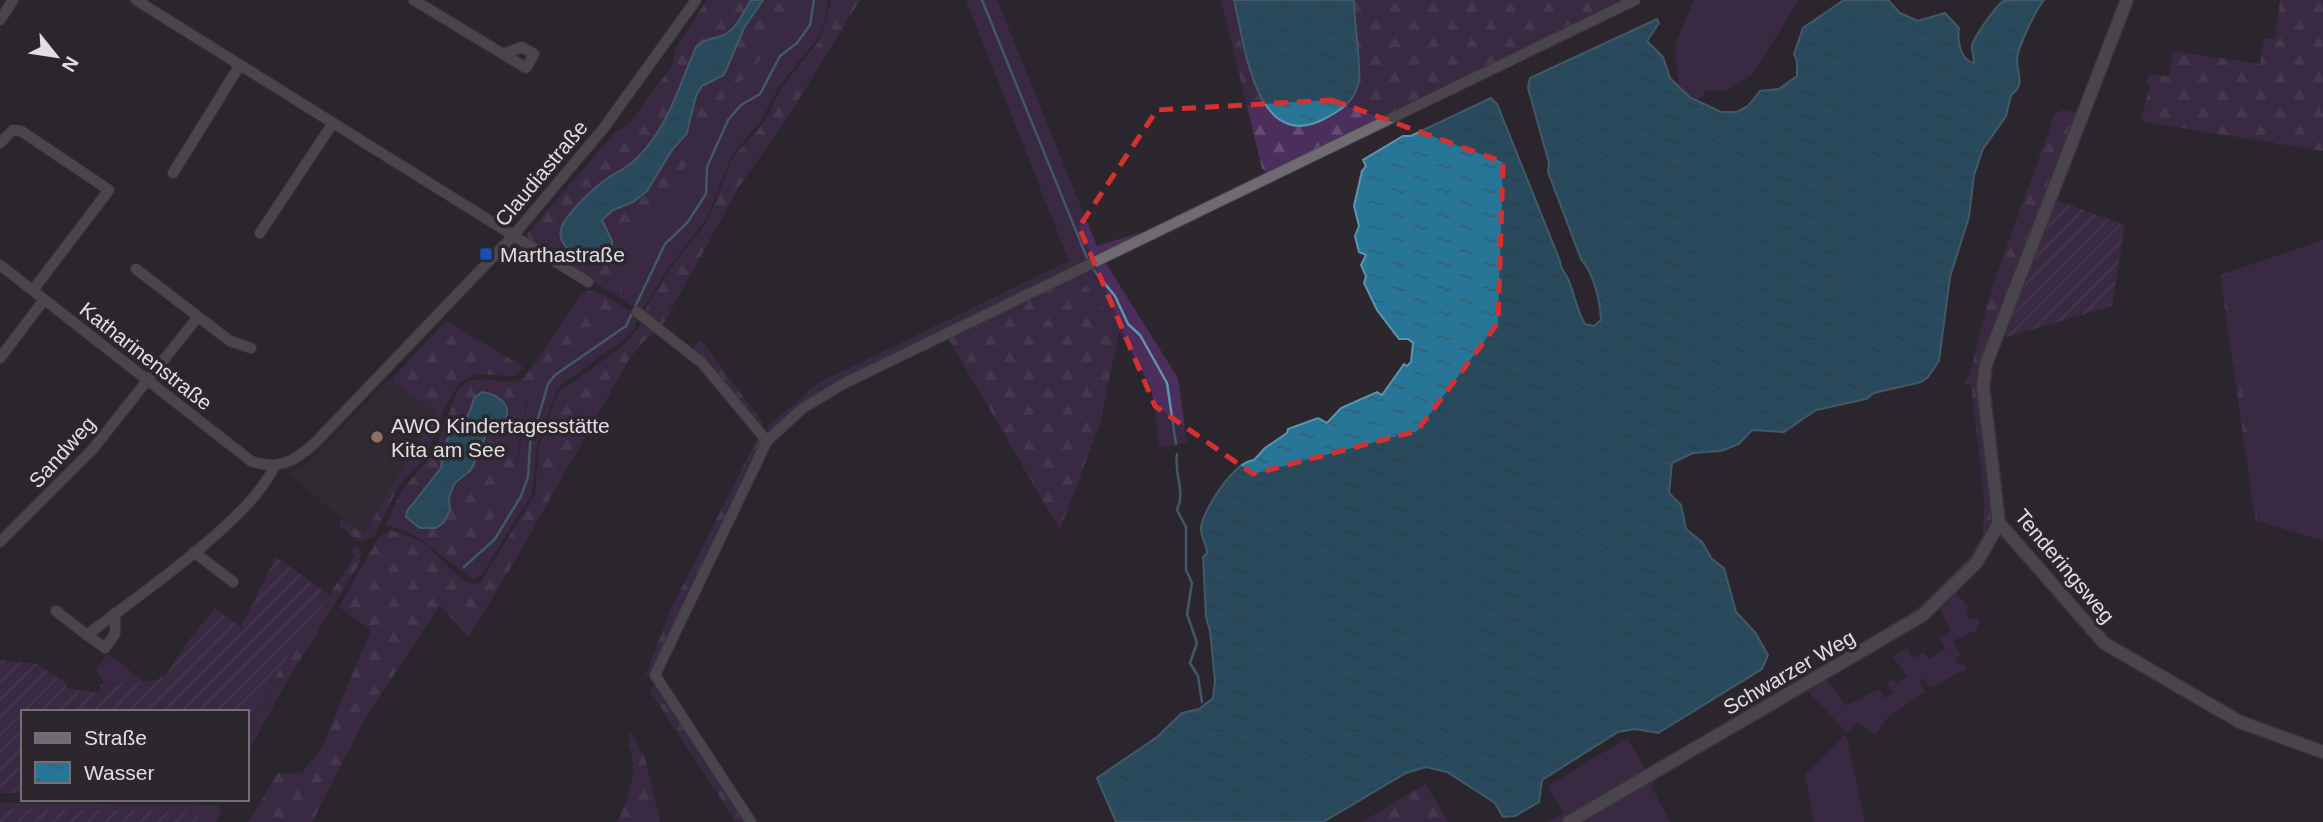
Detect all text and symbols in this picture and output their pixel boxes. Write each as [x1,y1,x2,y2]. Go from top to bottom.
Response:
north arrow [21,21,91,91]
text: N [58,53,83,75]
street label: Claudiastraße [490,116,592,230]
place label: Marthastraße [500,243,625,266]
marker: Marthastraße [478,246,494,262]
street label: Katharinenstraße [75,297,217,415]
street label: Sandweg [24,412,100,492]
place label: AWO Kindertagesstätte Kita am See [391,414,610,461]
marker: AWO Kindertagesstätte Kita am See [369,429,385,445]
street label: Tenderingsweg [2011,505,2119,627]
street label: Schwarzer Weg [1719,625,1859,719]
legend [21,710,248,801]
text: Straße [84,726,147,749]
text: Wasser [84,761,154,784]

